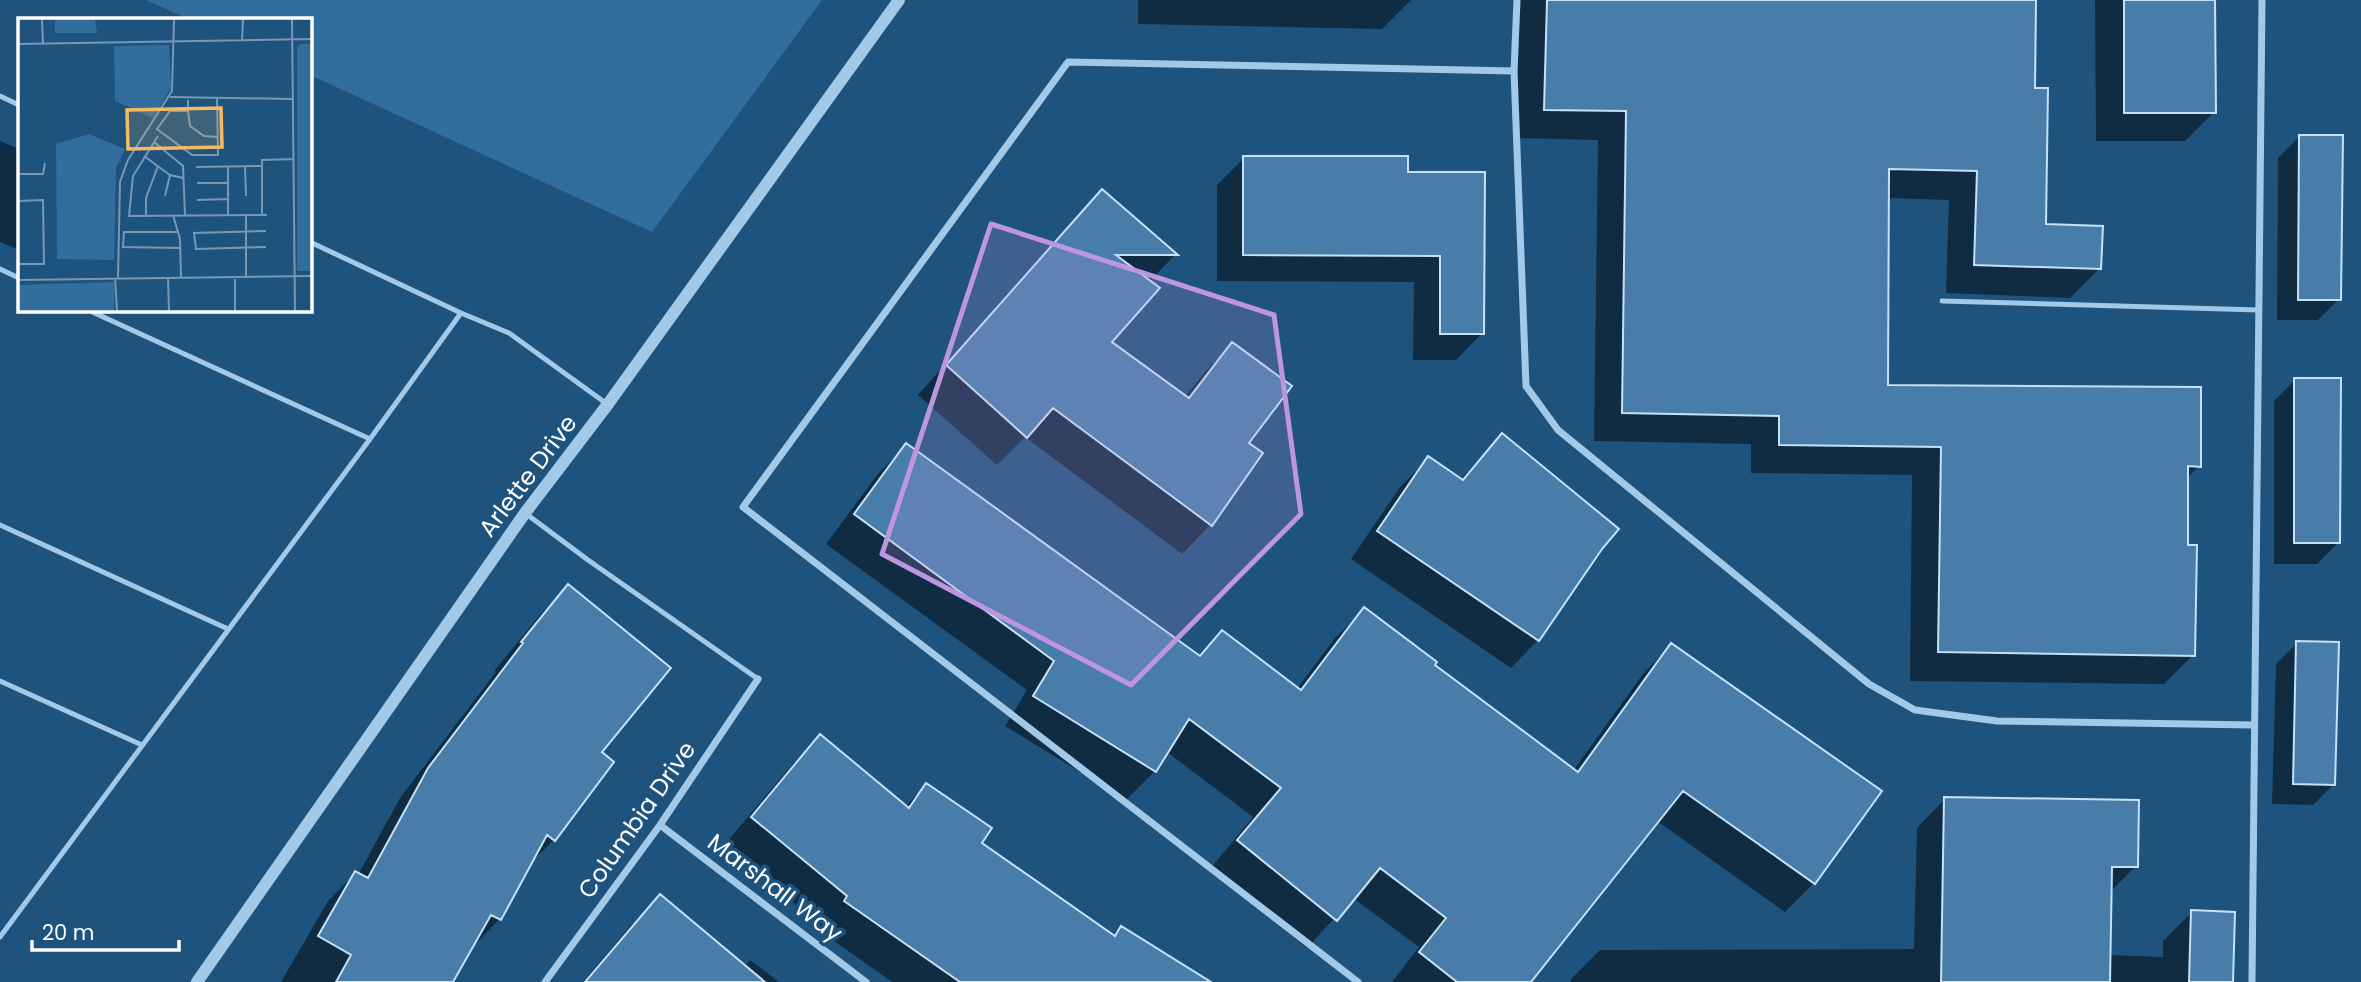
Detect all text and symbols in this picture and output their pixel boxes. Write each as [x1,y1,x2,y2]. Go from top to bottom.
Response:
inset map [18,18,312,312]
street label: Arlette Drive [471,408,584,543]
street label: Columbia Drive [570,735,703,905]
street label: Marshall Way [701,826,850,950]
scale bar [32,908,178,952]
text: 20 m [42,918,95,947]

